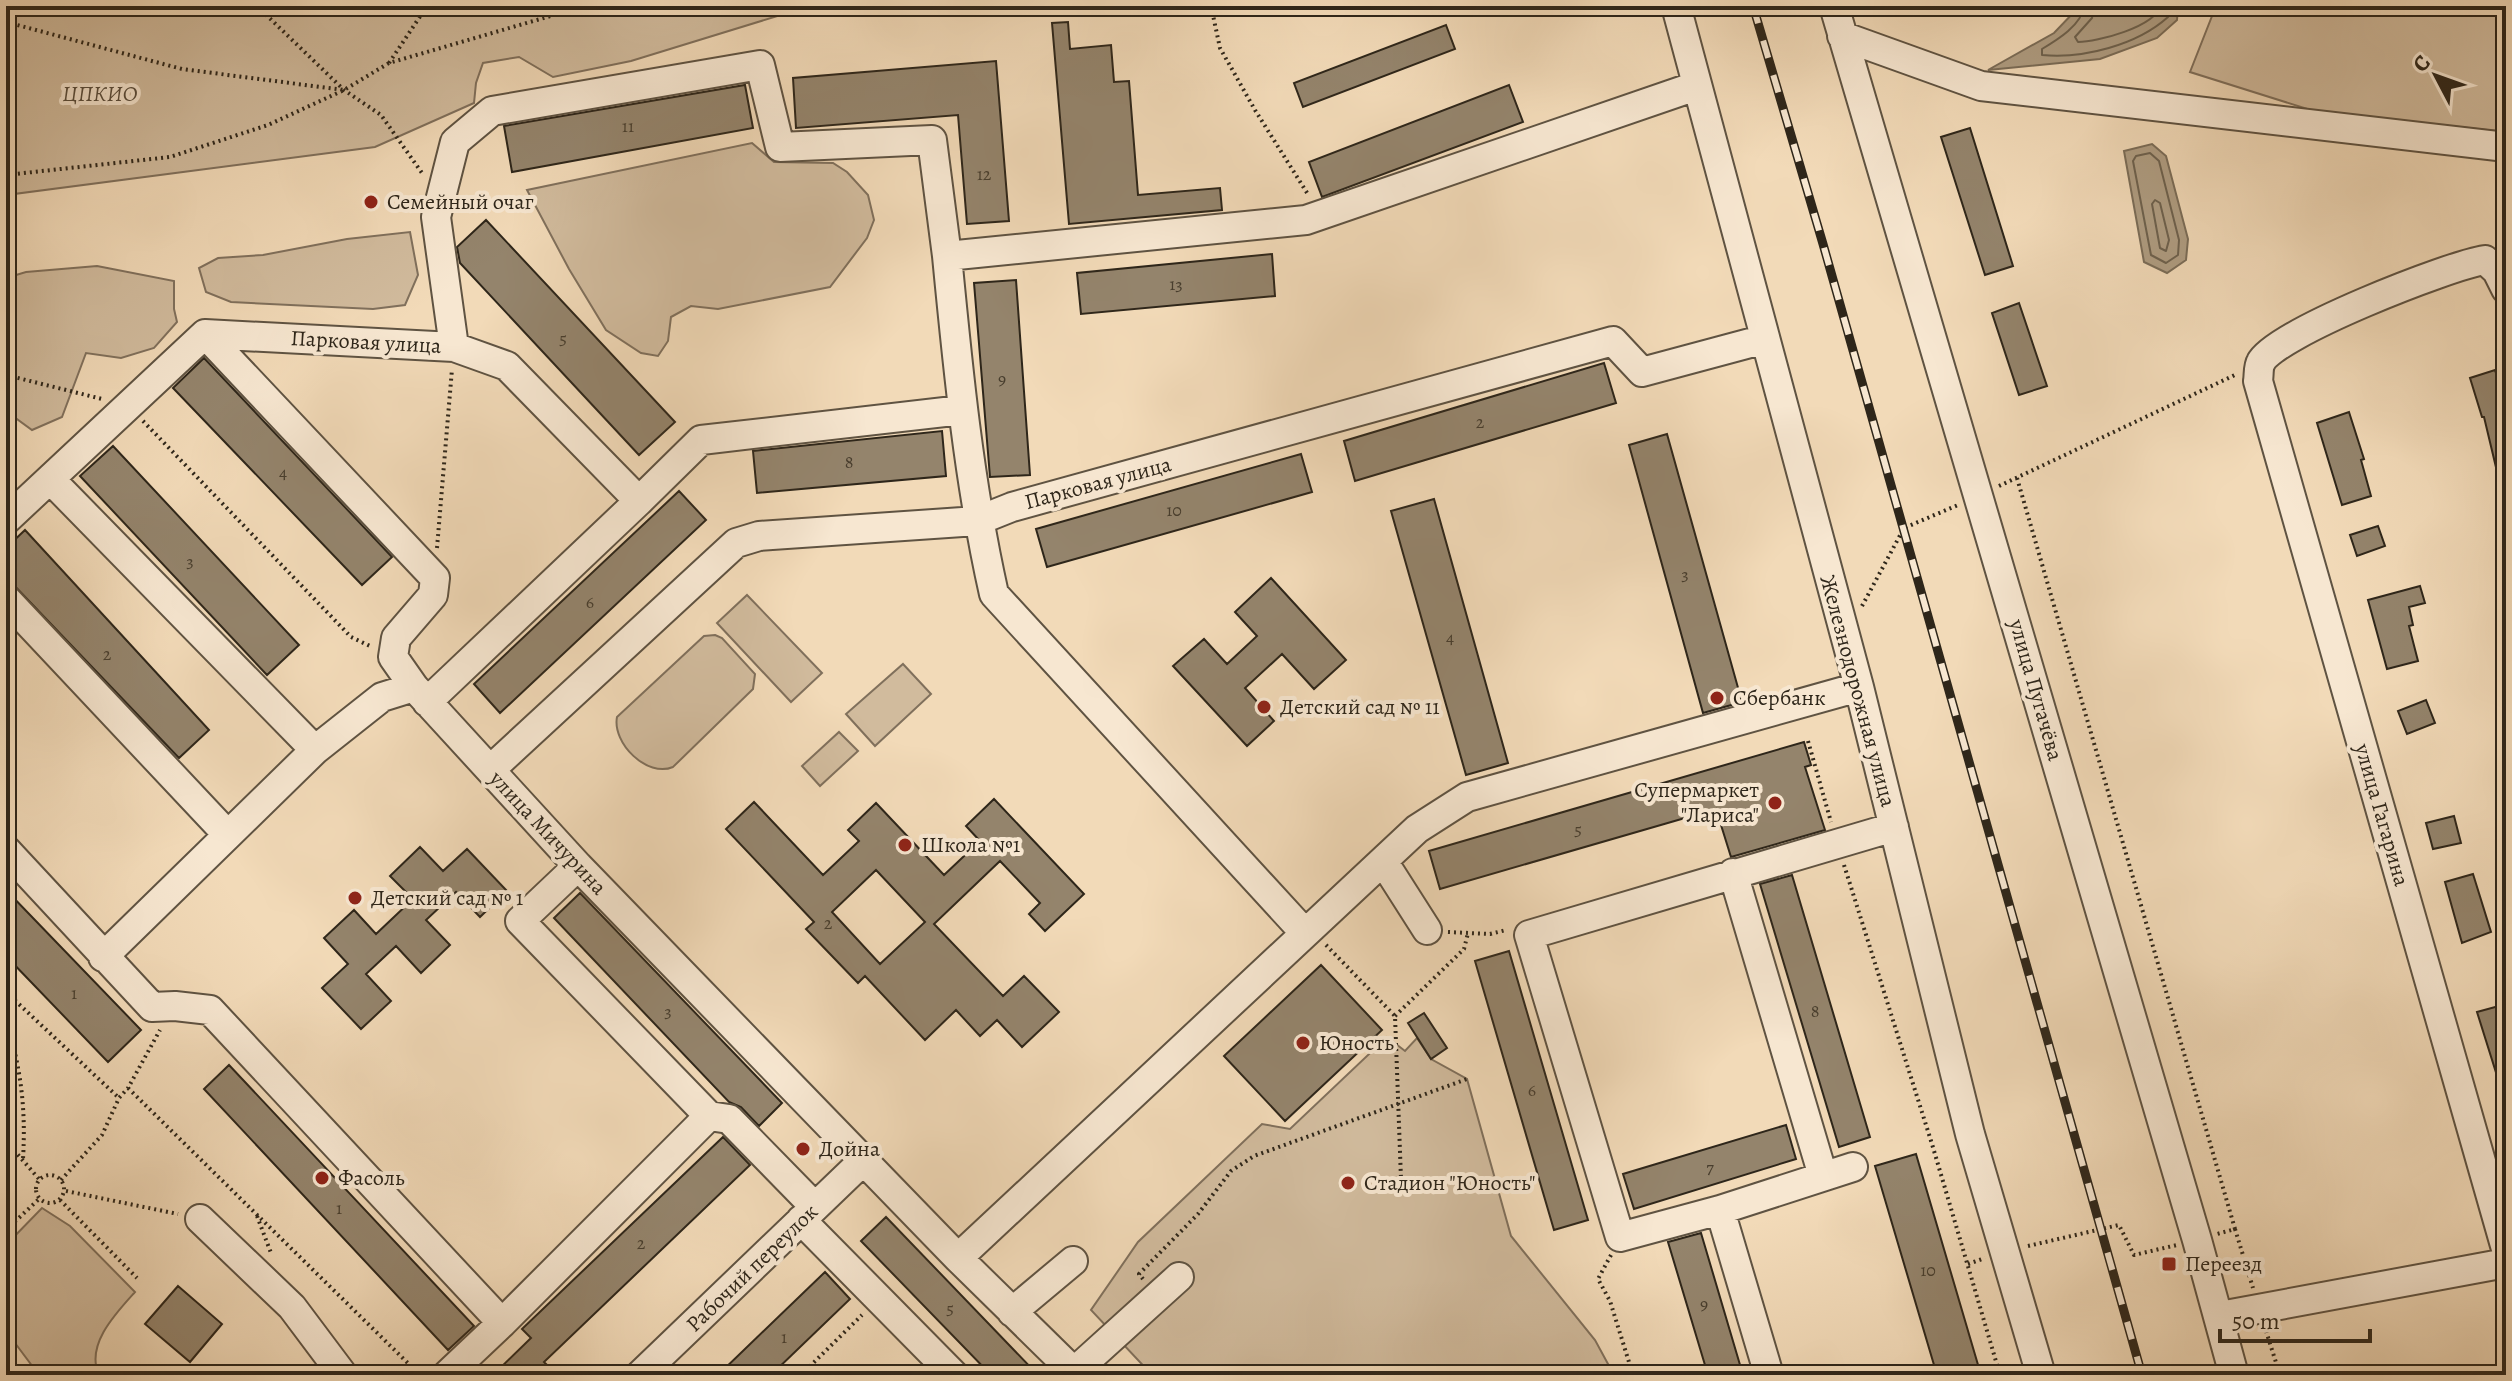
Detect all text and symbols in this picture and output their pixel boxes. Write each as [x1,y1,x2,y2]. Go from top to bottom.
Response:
north arrow [2396,36,2476,116]
text: С [2406,49,2437,78]
park label: ЦПКИО [63,79,138,109]
house number: 11 [622,114,634,138]
house number: 12 [977,162,992,186]
place label: Семейный очаг [387,187,534,217]
marker: Семейный очаг [362,193,380,211]
house number: 13 [1169,272,1183,296]
street label: Парковая улица [290,323,443,361]
house number: 5 [559,326,567,350]
house number: 9 [998,367,1006,391]
house number: 2 [1476,410,1485,434]
street label: Парковая улица [1021,449,1176,517]
house number: 8 [845,450,853,474]
house number: 4 [279,460,287,484]
house number: 10 [1166,498,1182,522]
house number: 3 [186,549,194,573]
house number: 3 [1681,562,1689,586]
street label: Железнодорожная улица [1813,572,1904,811]
house number: 6 [586,590,594,614]
street label: улица Пугачёва [2001,615,2071,765]
house number: 4 [1446,625,1454,649]
house number: 2 [103,642,112,666]
place label: Сбербанк [1733,683,1826,713]
marker: Сбербанк [1708,689,1726,707]
place label: Детский сад № 11 [1280,692,1440,722]
marker: Детский сад № 11 [1255,698,1273,716]
street label: улица Гагарина [2347,739,2417,891]
street label: улица Мичурина [482,764,614,902]
place label: Супермаркет "Лариса" [1634,775,1759,830]
marker: Супермаркет "Лариса" [1766,794,1784,812]
house number: 5 [1574,817,1582,841]
place label: Школа №1 [921,830,1020,860]
marker: Школа №1 [896,836,914,854]
place label: Детский сад № 1 [371,883,523,913]
marker: Детский сад № 1 [346,889,364,907]
house number: 2 [824,911,833,935]
house number: 1 [71,981,77,1005]
house number: 3 [664,999,672,1023]
house number: 8 [1811,999,1819,1023]
place label: Юность [1319,1028,1394,1058]
marker: Юность [1294,1034,1312,1052]
house number: 6 [1528,1078,1536,1102]
place label: Дойна [819,1134,881,1164]
marker: Дойна [794,1140,812,1158]
house number: 7 [1706,1155,1714,1179]
place label: Фасоль [338,1163,405,1193]
place label: Стадион "Юность" [1364,1168,1536,1198]
marker: Фасоль [313,1169,331,1187]
marker: Стадион "Юность" [1339,1174,1357,1192]
house number: 1 [336,1196,342,1220]
street label: Рабочий переулок [679,1197,825,1339]
house number: 2 [637,1231,646,1255]
place label: Переезд [2185,1249,2262,1279]
marker: Переезд [2160,1255,2178,1273]
house number: 10 [1920,1258,1936,1282]
house number: 9 [1700,1292,1708,1316]
scale bar [2220,1293,2370,1343]
house number: 5 [946,1296,954,1320]
text: 50 m [2232,1305,2280,1337]
house number: 1 [781,1325,787,1349]

